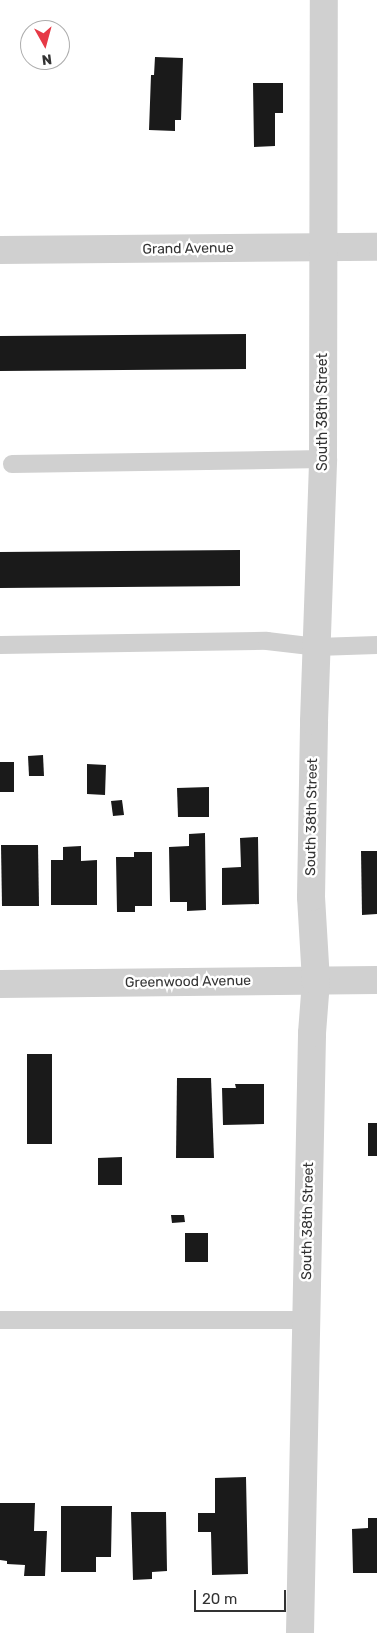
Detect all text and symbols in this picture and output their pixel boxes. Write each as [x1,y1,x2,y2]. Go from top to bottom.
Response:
north arrow [20,20,70,70]
text: N [41,50,53,68]
street label: Grand Avenue [142,240,234,258]
street label: South 38th Street [315,353,331,471]
street label: South 38th Street [303,758,321,876]
street label: Greenwood Avenue [125,972,251,992]
street label: South 38th Street [299,1162,317,1280]
scale bar [197,1580,290,1612]
text: 20 m [202,1590,237,1608]

